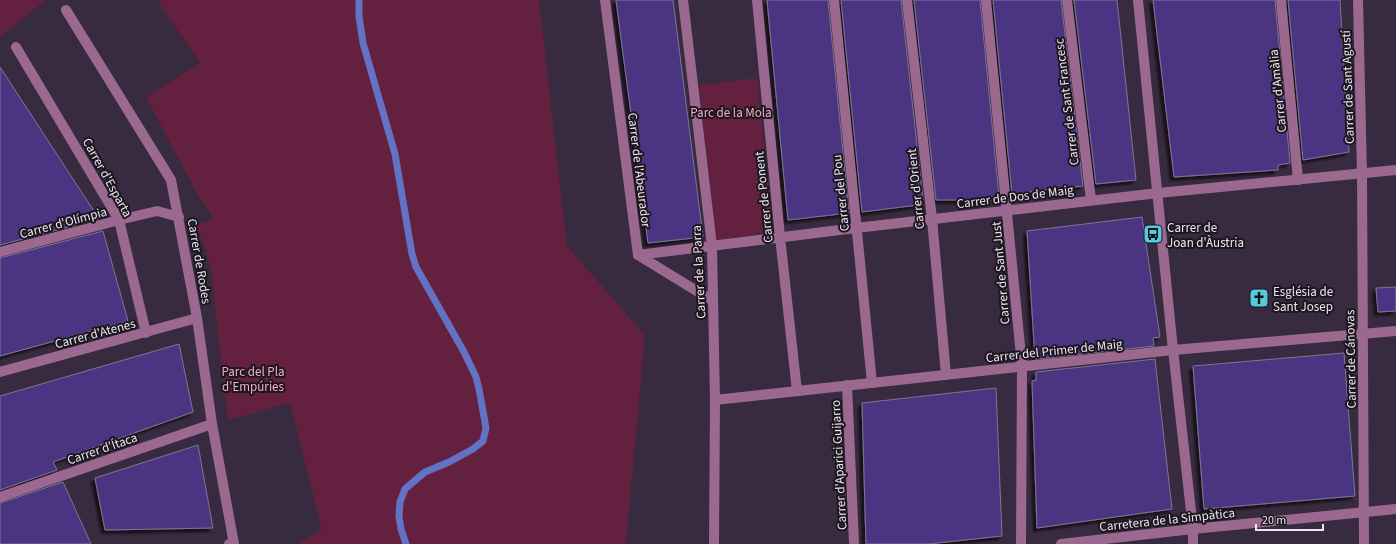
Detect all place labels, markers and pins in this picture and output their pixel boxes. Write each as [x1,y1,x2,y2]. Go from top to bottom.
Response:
place label: Carrer de Joan d'Àustria [1167,219,1244,252]
bus stop icon: Carrer de Joan d'Àustria [1142,223,1164,245]
place label: Església de Sant Josep [1273,283,1333,316]
church icon: Església de Sant Josep [1248,287,1270,309]

